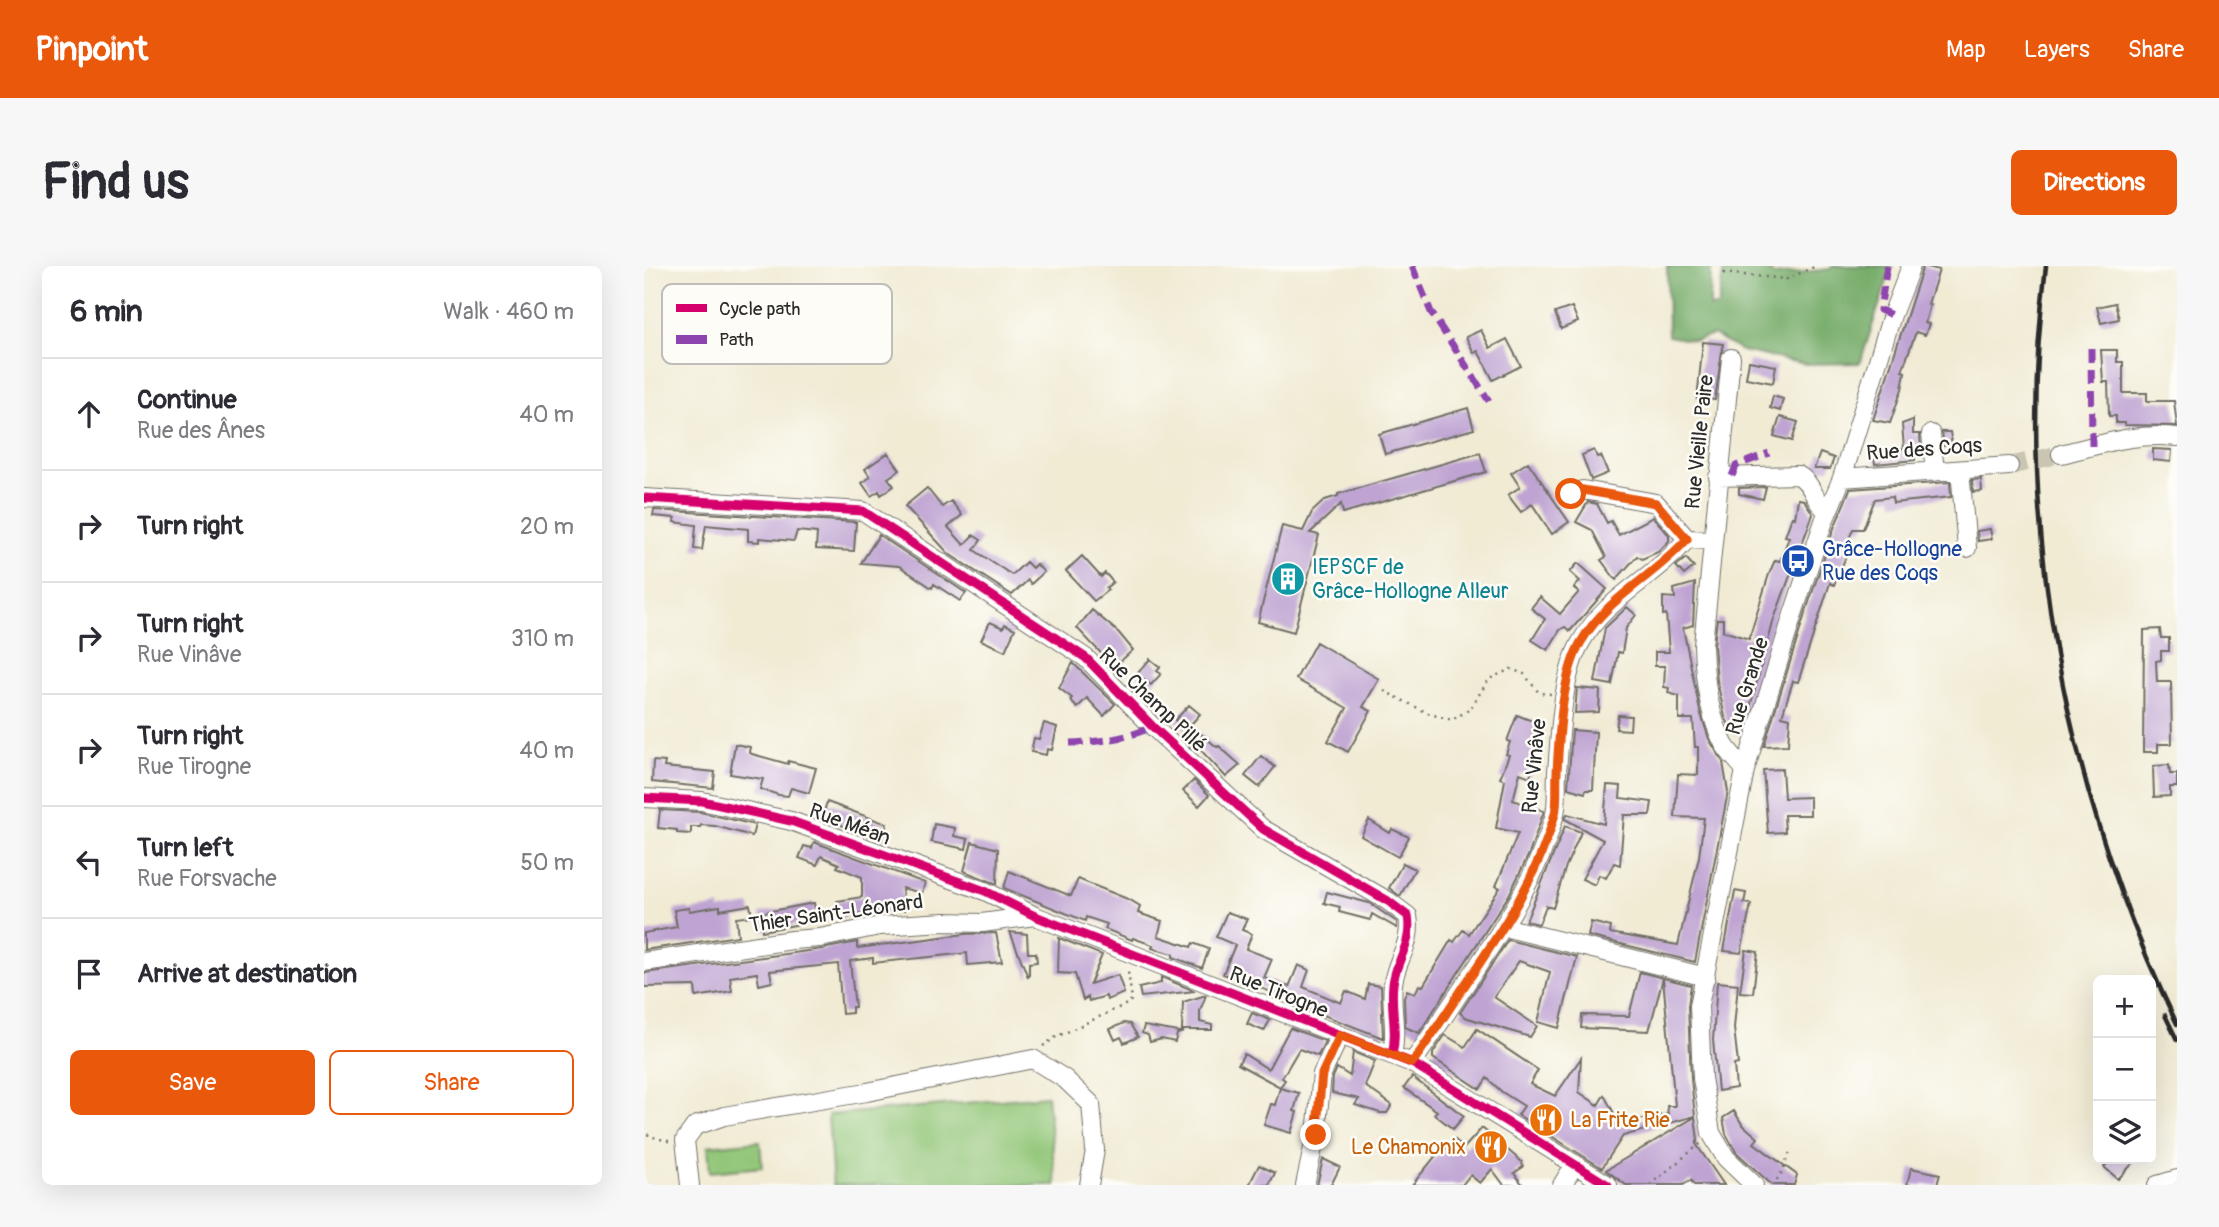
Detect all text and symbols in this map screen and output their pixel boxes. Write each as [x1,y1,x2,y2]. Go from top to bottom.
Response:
text: Pinpoint [35,29,148,70]
text: Map [1946,35,1986,64]
text: Layers [2024,35,2090,64]
text: Share [2128,35,2184,64]
button: Directions [2011,150,2177,215]
text: Find us [42,152,189,213]
legend [662,284,892,364]
text: 6 min [70,293,143,330]
text: Walk · 460 m [443,297,574,326]
text: Cycle path [719,297,800,321]
text: Path [719,328,754,352]
street label: Rue Vieille Paire [1679,373,1720,510]
text: Continue [137,384,237,416]
icon: ahead [70,395,108,433]
text: 40 m [520,400,574,429]
text: Rue des Ânes [137,416,265,445]
street label: Rue des Coqs [1865,432,1983,467]
route start [1555,478,1586,509]
icon: right [70,507,108,545]
text: Turn right [137,510,243,542]
text: 20 m [520,512,574,541]
place label: Grâce-Hollogne Rue des Coqs [1822,536,1962,587]
bus stop icon: Grâce-Hollogne Rue des Coqs [1779,542,1817,580]
place label: IEPSCF de Grâce-Hollogne Alleur [1312,554,1509,605]
building icon: IEPSCF de Grâce-Hollogne Alleur [1269,560,1307,598]
text: Turn right [137,608,243,640]
icon: right [70,619,108,657]
text: 310 m [511,624,574,653]
street label: Rue Grande [1720,633,1775,738]
text: Rue Vinâve [137,640,241,669]
street label: Rue Champ Pillé [1093,642,1212,759]
street label: Rue Vinâve [1516,717,1553,815]
text: Turn right [137,720,243,752]
icon: right [70,731,108,769]
text: 40 m [520,736,574,765]
text: Rue Tirogne [137,752,251,781]
street label: Rue Méan [805,797,894,852]
text: Turn left [137,832,233,864]
icon: left [70,843,108,881]
text: 50 m [520,848,574,877]
text: Rue Forsvache [137,864,277,893]
street label: Thier Saint-Léonard [747,888,925,939]
icon: arrive [70,955,108,993]
text: Arrive at destination [137,958,357,990]
street label: Rue Tirogne [1225,960,1333,1025]
map controls [2093,975,2156,1164]
button: + [2093,975,2156,1038]
button: − [2093,1038,2156,1101]
button: Save [70,1050,315,1115]
button: Share [329,1050,574,1115]
restaurant icon: La Frite Rie [1527,1101,1565,1139]
button: layers [2093,1101,2156,1164]
place label: La Frite Rie [1570,1107,1670,1134]
route end [1300,1119,1331,1150]
restaurant icon: Le Chamonix [1472,1128,1510,1166]
place label: Le Chamonix [1351,1134,1466,1161]

